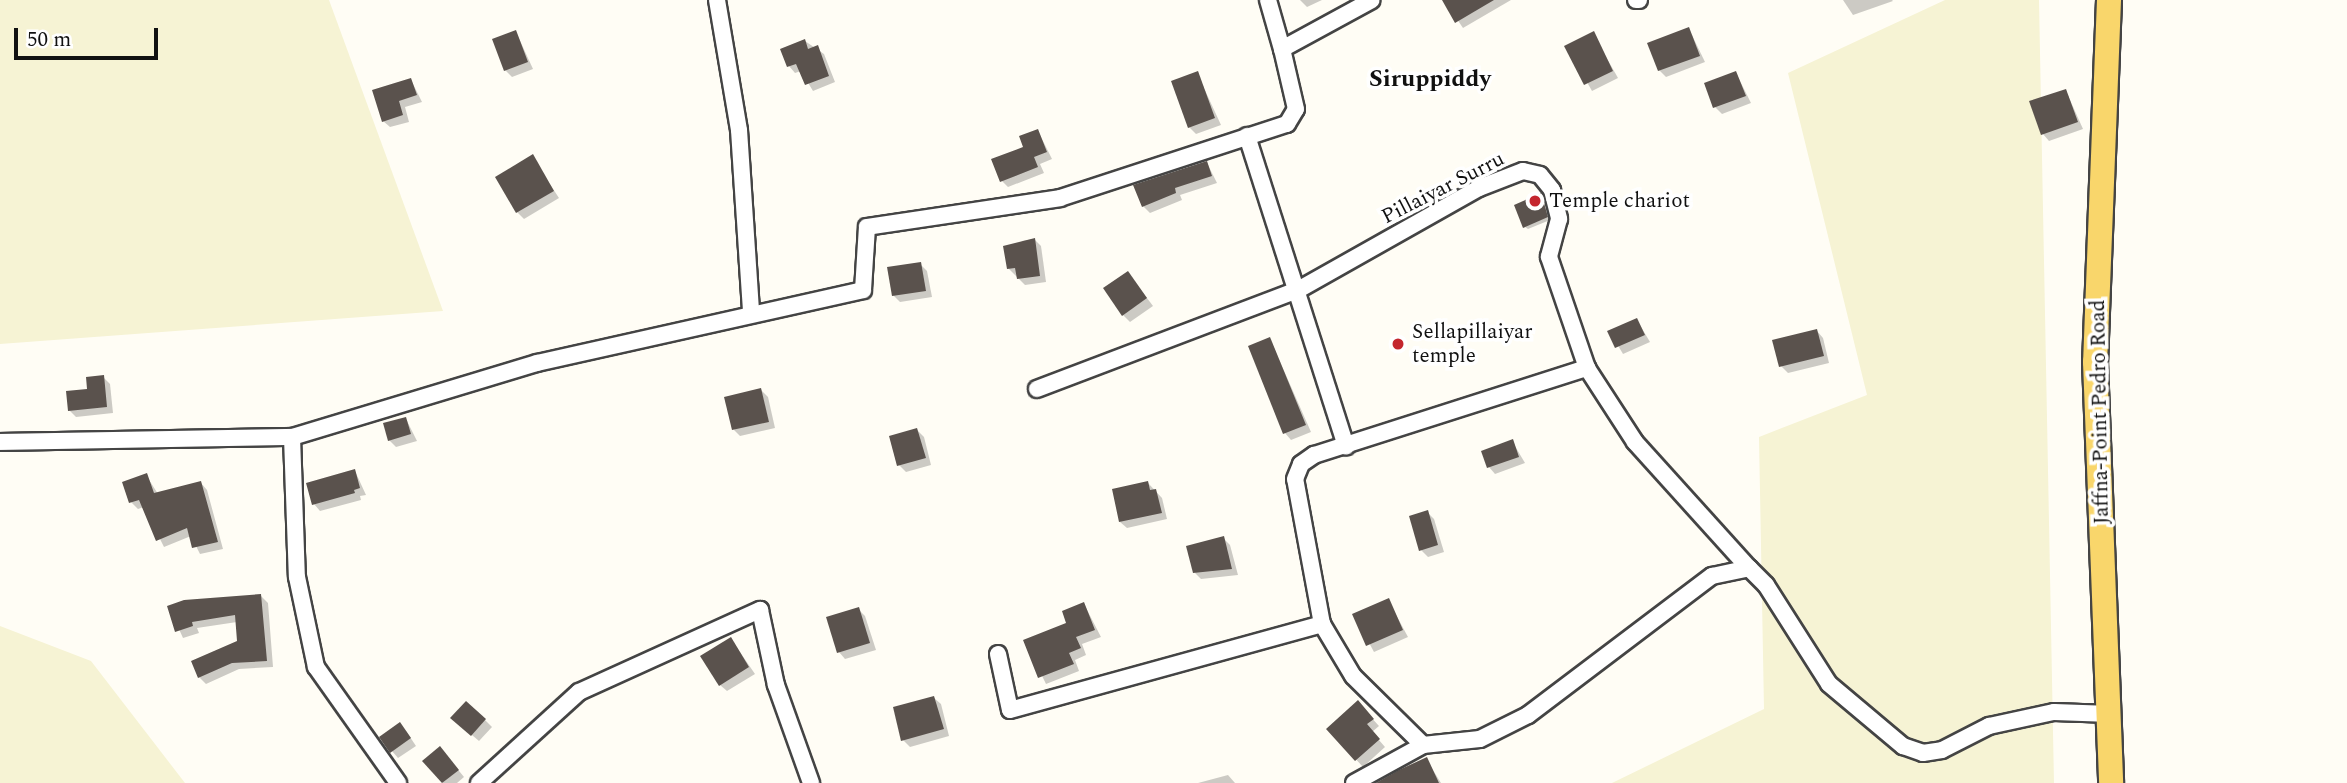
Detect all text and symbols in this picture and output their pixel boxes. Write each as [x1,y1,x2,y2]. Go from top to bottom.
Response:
scale bar [18,14,161,58]
text: 50 m [27,24,71,56]
district label: Siruppiddy [1369,66,1491,94]
street label: Pillaiyar Surru [1377,146,1509,230]
place label: Temple chariot [1549,188,1690,214]
marker: Temple chariot [1527,193,1543,209]
street label: Jaffna-Point Pedro Road [2085,299,2115,525]
place label: Sellapillaiyar temple [1412,319,1533,369]
marker: Sellapillaiyar temple [1390,336,1406,352]

